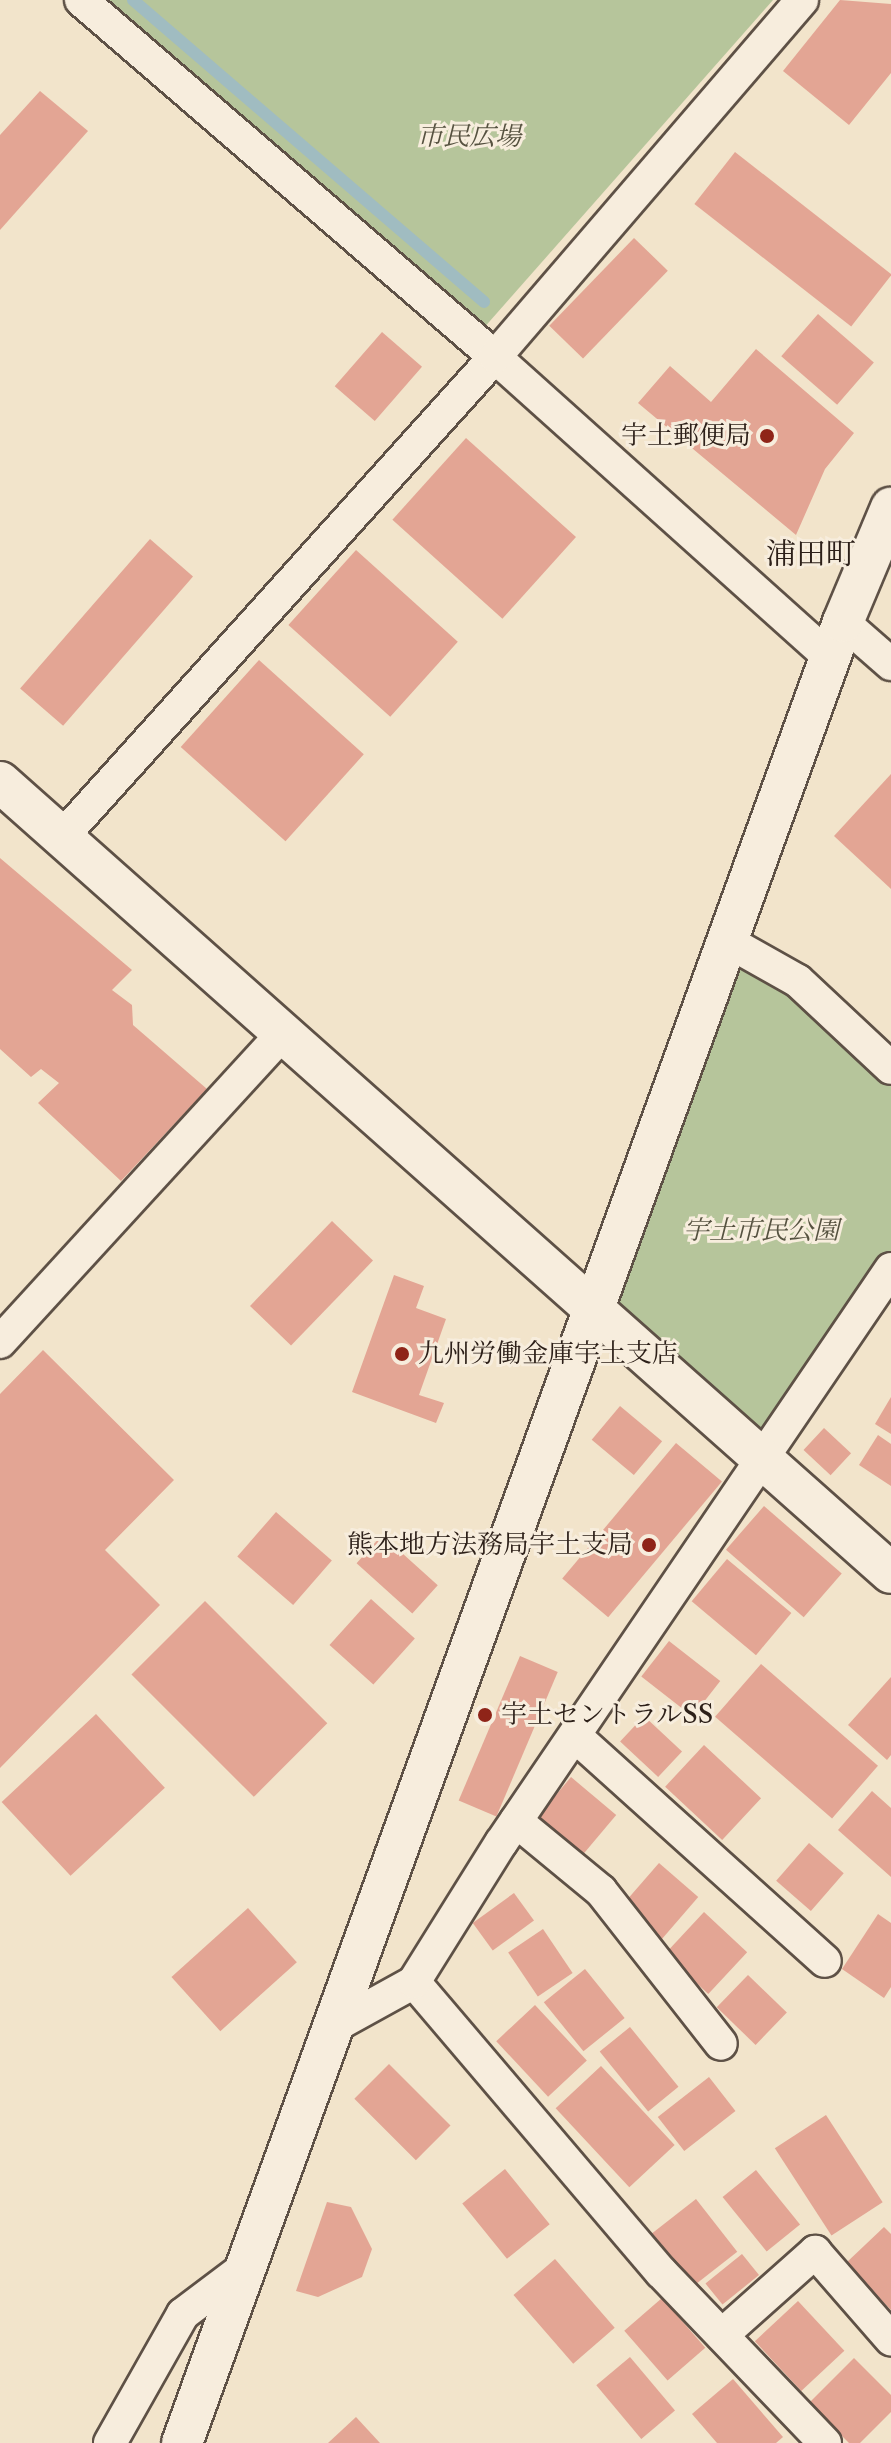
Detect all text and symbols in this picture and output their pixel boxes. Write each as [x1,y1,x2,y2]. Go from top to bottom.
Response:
park label: 市民広場 [417,121,521,153]
place label: 宇土郵便局 [621,420,751,452]
marker: 宇土郵便局 [758,427,776,445]
district label: 浦田町 [766,536,856,572]
park label: 宇土市民公園 [683,1215,839,1247]
place label: 九州労働金庫宇土支店 [418,1338,678,1370]
marker: 九州労働金庫宇土支店 [393,1345,411,1363]
place label: 熊本地方法務局宇土支局 [347,1529,633,1561]
marker: 熊本地方法務局宇土支局 [640,1536,658,1554]
place label: 宇土セントラルSS [501,1699,714,1731]
marker: 宇土セントラルSS [476,1706,494,1724]

